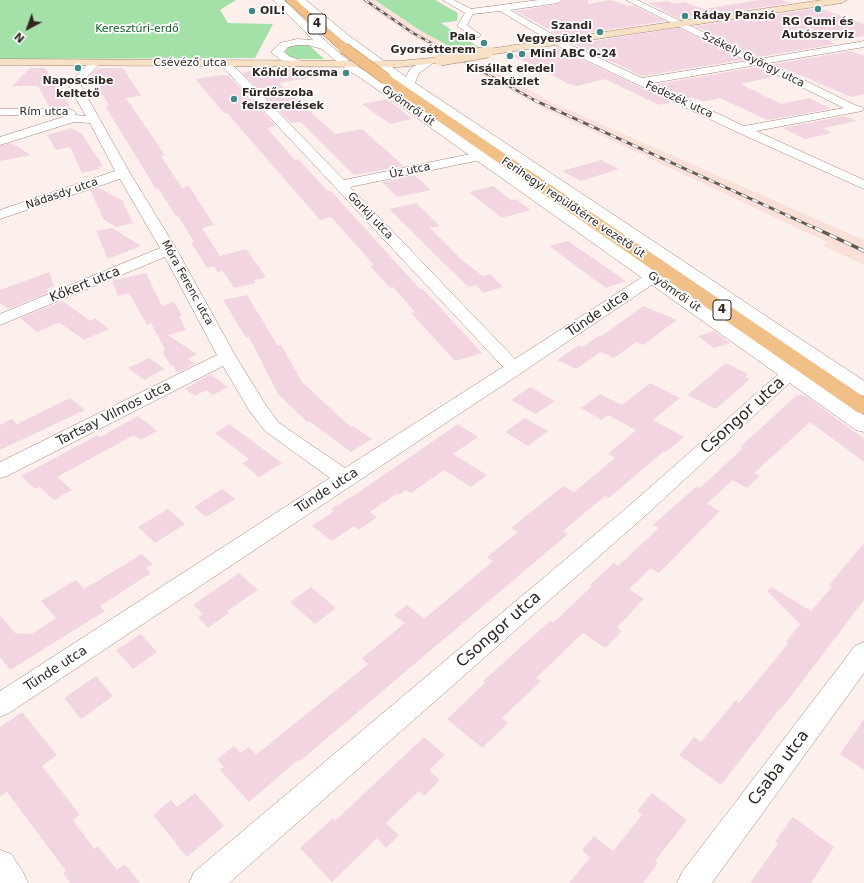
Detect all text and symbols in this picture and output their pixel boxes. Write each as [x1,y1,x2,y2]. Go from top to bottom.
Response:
place label: OIL! [260,4,285,18]
marker: RG Gumi és Autószerviz [813,4,823,14]
marker: OIL! [247,6,257,16]
north arrow [8,8,48,48]
place label: Ráday Panzió [693,9,776,23]
marker: Ráday Panzió [680,11,690,21]
road number: 4 [308,14,326,34]
place label: RG Gumi és Autószerviz [782,15,854,41]
place label: Szandi Vegyesüzlet [517,19,592,45]
park label: Keresztúri-erdő [95,22,179,36]
marker: Szandi Vegyesüzlet [595,27,605,37]
street label: Székely György utca [700,29,806,91]
text: N [12,30,28,45]
place label: Pala Gyorsétterem [390,30,476,56]
marker: Pala Gyorsétterem [479,38,489,48]
place label: Mini ABC 0-24 [530,47,616,61]
marker: Mini ABC 0-24 [517,49,527,59]
marker: Kisállat eledel szaküzlet [505,51,515,61]
street label: Csévéző utca [153,56,227,70]
place label: Kisállat eledel szaküzlet [466,62,554,88]
marker: Naposcsibe keltető [73,63,83,73]
place label: Kőhíd kocsma [252,66,338,80]
marker: Kőhíd kocsma [341,68,351,78]
place label: Naposcsibe keltető [43,74,113,100]
street label: Fedezék utca [643,79,715,121]
street label: Gyömrői út [379,83,437,129]
place label: Fürdőszoba felszerelések [242,86,324,112]
marker: Fürdőszoba felszerelések [229,94,239,104]
street label: Rím utca [20,105,68,119]
street label: Ferihegyi repülőtérre vezető út [499,155,647,261]
street label: Úz utca [388,160,432,182]
street label: Nádasdy utca [24,175,100,213]
street label: Gorkij utca [344,190,396,242]
street label: Móra Ferenc utca [158,238,216,328]
street label: Kőkert utca [48,264,122,306]
street label: Gyömrői út [645,269,703,315]
street label: Tünde utca [564,288,632,340]
road number: 4 [713,300,731,320]
street label: Csongor utca [697,373,789,459]
street label: Tartsay Vilmos utca [54,378,174,450]
street label: Tünde utca [293,465,361,517]
street label: Csongor utca [453,588,545,672]
street label: Tünde utca [22,643,90,695]
street label: Csaba utca [744,727,814,809]

